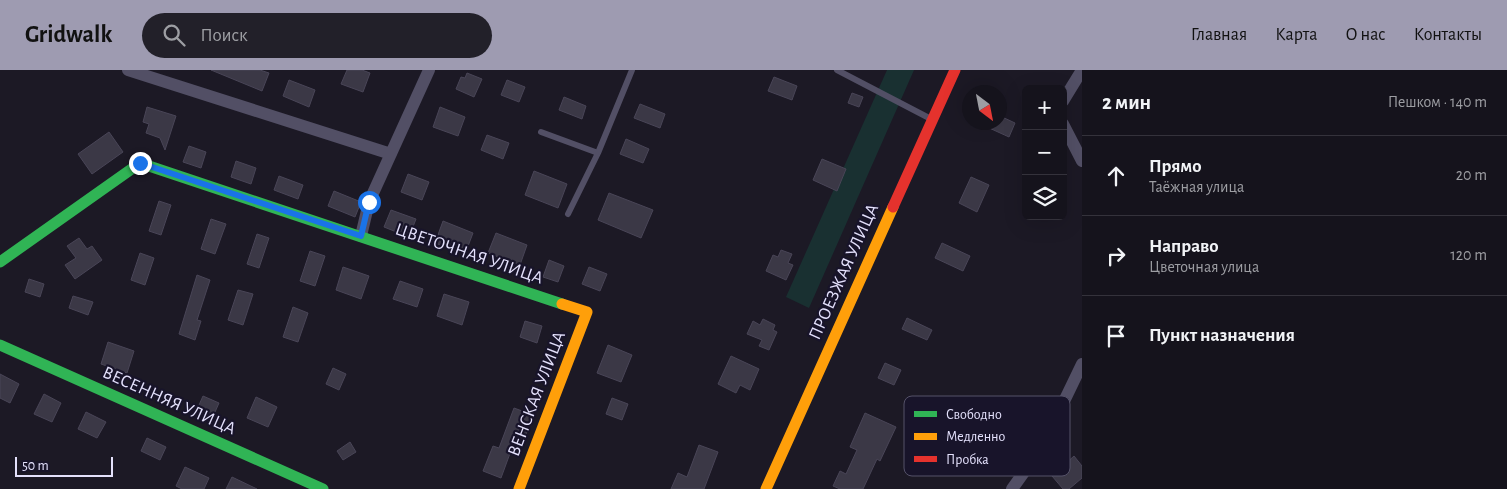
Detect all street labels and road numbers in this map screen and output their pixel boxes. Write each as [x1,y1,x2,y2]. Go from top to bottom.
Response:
street label: ПРОЕЗЖАЯ УЛИЦА [806,201,882,343]
street label: ЦВЕТОЧНАЯ УЛИЦА [393,220,546,288]
street label: ВЕНСКАЯ УЛИЦА [505,329,569,459]
street label: ВЕСЕННЯЯ УЛИЦА [100,363,239,439]

